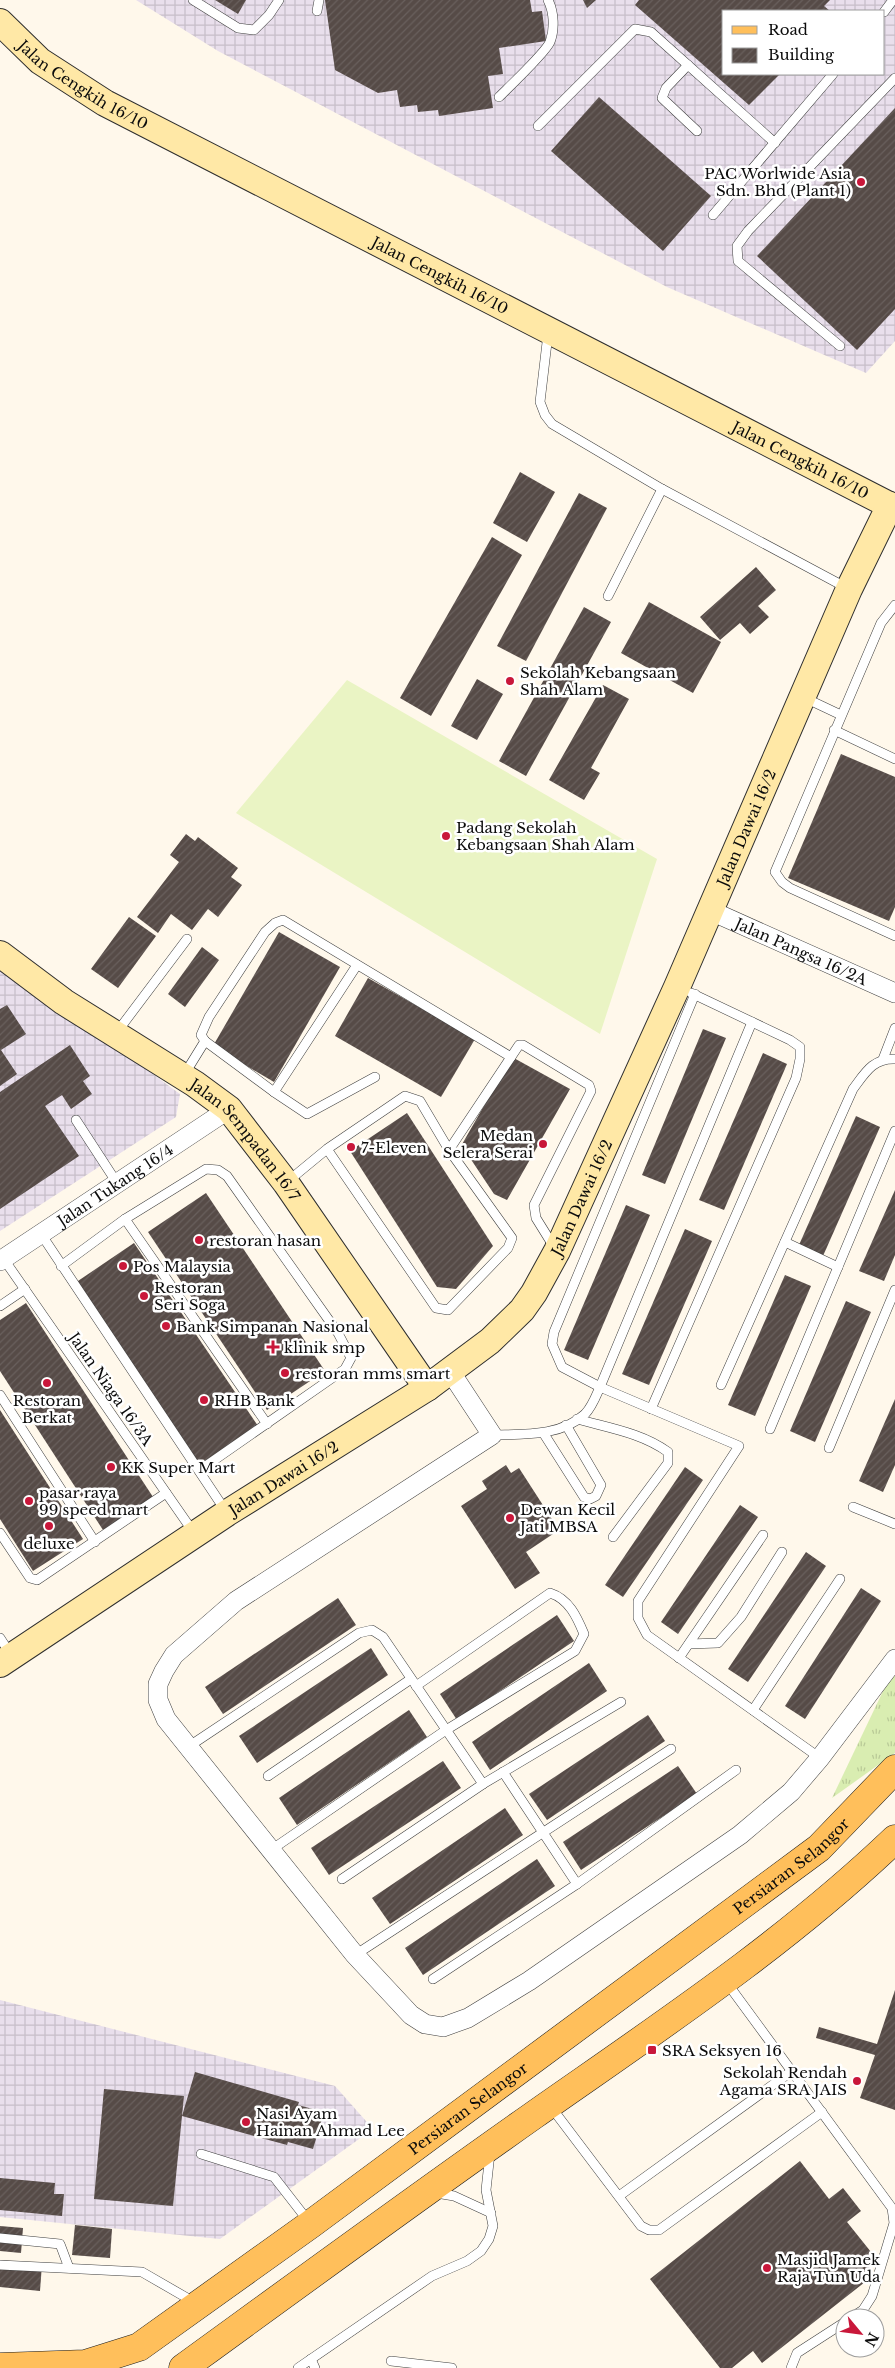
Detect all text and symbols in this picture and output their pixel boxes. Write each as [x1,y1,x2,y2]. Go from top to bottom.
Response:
legend [722,10,885,75]
text: Road [768,20,808,39]
street label: Jalan Cengkih 16/10 [13,34,152,133]
text: Building [768,45,835,64]
place label: PAC Worlwide Asia Sdn. Bhd (Plant 1) [704,164,852,200]
marker: PAC Worlwide Asia Sdn. Bhd (Plant 1) [855,176,867,188]
street label: Jalan Cengkih 16/10 [367,231,512,318]
street label: Jalan Cengkih 16/10 [727,416,872,503]
place label: Sekolah Kebangsaan Shah Alam [520,663,676,699]
marker: Sekolah Kebangsaan Shah Alam [504,675,516,687]
street label: Jalan Dawai 16/2 [711,766,780,891]
place label: Padang Sekolah Kebangsaan Shah Alam [456,818,635,854]
marker: Padang Sekolah Kebangsaan Shah Alam [440,830,452,842]
street label: Jalan Pangsa 16/2A [730,913,871,989]
street label: Jalan Sempadan 16/7 [185,1073,305,1204]
place label: Medan Selera Serai [443,1126,533,1162]
street label: Jalan Dawai 16/2 [546,1136,616,1261]
place label: 7-Eleven [361,1138,427,1157]
marker: Medan Selera Serai [537,1138,549,1150]
street label: Jalan Tukang 16/4 [52,1139,177,1231]
marker: 7-Eleven [345,1141,357,1153]
place label: restoran hasan [209,1231,321,1250]
marker: restoran hasan [193,1234,205,1246]
place label: Pos Malaysia [133,1257,232,1276]
marker: Pos Malaysia [117,1260,129,1272]
place label: Restoran Seri Soga [154,1278,226,1314]
marker: Restoran Seri Soga [138,1290,150,1302]
place label: Bank Simpanan Nasional [176,1317,369,1336]
marker: Bank Simpanan Nasional [160,1320,172,1332]
street label: Jalan Niaga 16/3A [64,1327,157,1450]
place label: klinik smp [284,1338,365,1357]
marker: klinik smp [266,1340,280,1354]
place label: restoran mms smart [295,1364,451,1383]
marker: restoran mms smart [279,1367,291,1379]
marker: Restoran Berkat [41,1377,53,1389]
place label: Restoran Berkat [13,1391,81,1427]
place label: RHB Bank [214,1391,296,1410]
marker: RHB Bank [198,1394,210,1406]
street label: Jalan Dawai 16/2 [223,1436,342,1520]
place label: KK Super Mart [121,1458,236,1477]
marker: KK Super Mart [105,1461,117,1473]
place label: pasar raya 99 speed mart [39,1483,149,1519]
marker: pasar raya 99 speed mart [23,1495,35,1507]
place label: Dewan Kecil Jati MBSA [518,1500,615,1536]
marker: Dewan Kecil Jati MBSA [504,1512,516,1524]
marker: deluxe [43,1520,55,1532]
place label: deluxe [23,1534,75,1553]
street label: Persiaran Selangor [729,1813,853,1918]
place label: SRA Seksyen 16 [662,2041,782,2060]
marker: SRA Seksyen 16 [646,2044,658,2056]
street label: Persiaran Selangor [404,2057,532,2158]
place label: Sekolah Rendah Agama SRA JAIS [719,2063,847,2099]
marker: Sekolah Rendah Agama SRA JAIS [851,2075,863,2087]
place label: Nasi Ayam Hainan Ahmad Lee [256,2104,405,2140]
marker: Nasi Ayam Hainan Ahmad Lee [240,2116,252,2128]
place label: Masjid Jamek Raja Tun Uda [777,2250,881,2286]
marker: Masjid Jamek Raja Tun Uda [761,2262,773,2274]
north arrow [835,2308,885,2358]
text: N [860,2329,882,2349]

